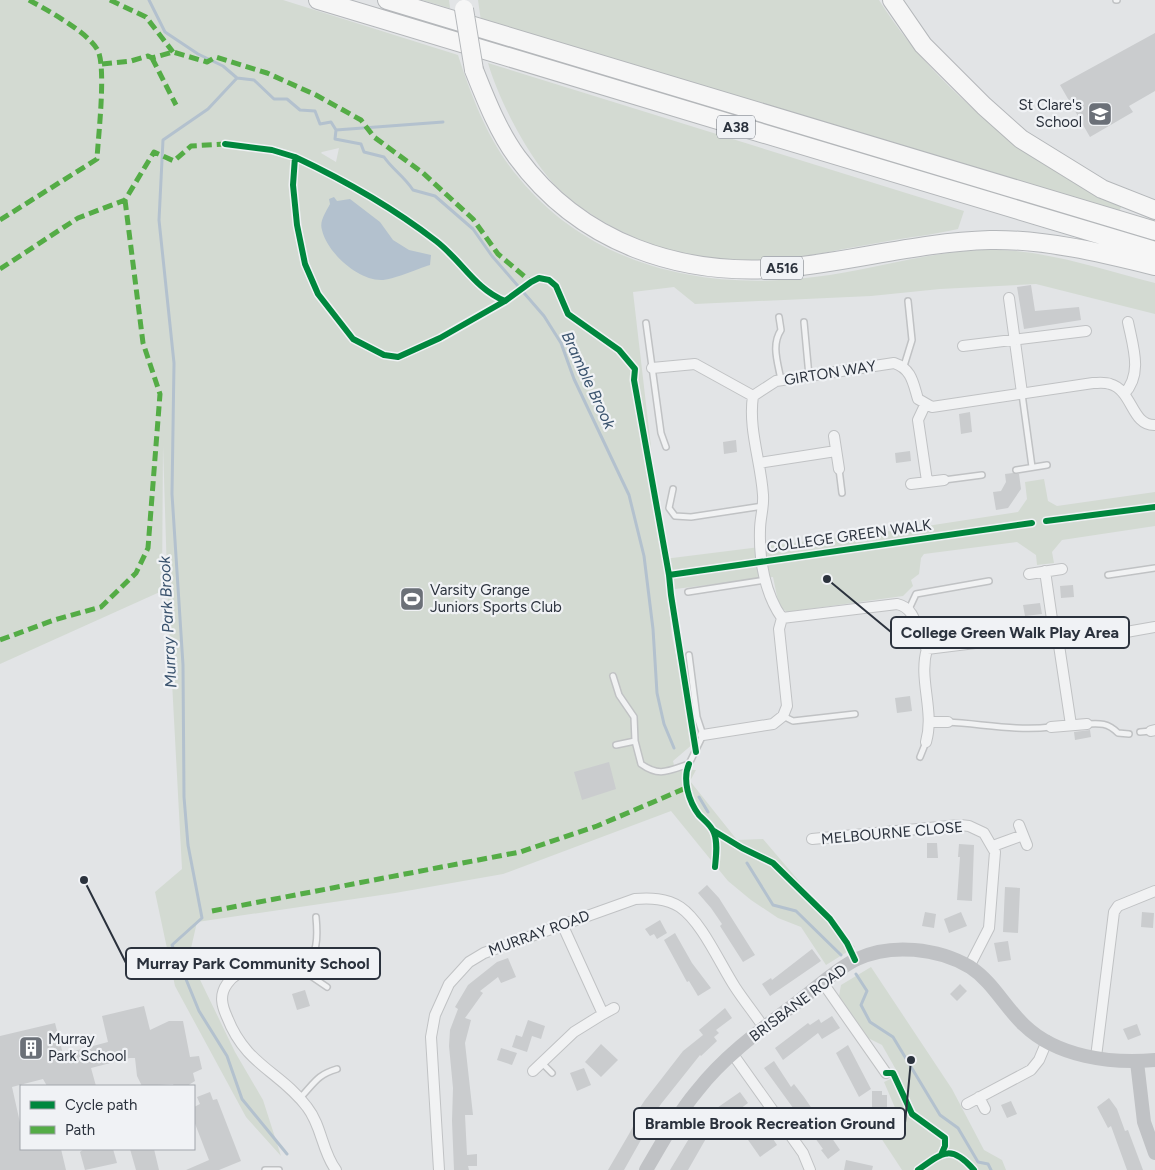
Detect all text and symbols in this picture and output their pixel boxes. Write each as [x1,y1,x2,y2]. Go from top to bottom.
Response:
place label: St Clare's School [1018,96,1082,131]
school or university icon: St Clare's School [1087,101,1113,127]
road number: A38 [717,115,755,138]
road number: A516 [761,256,803,280]
water label: Bramble Brook [558,328,620,433]
street label: GIRTON WAY [783,357,877,389]
street label: COLLEGE GREEN WALK [766,515,933,556]
water label: Murray Park Brook [154,554,180,689]
place label: Varsity Grange Juniors Sports Club [430,581,562,616]
sports icon: Varsity Grange Juniors Sports Club [399,586,425,612]
callout: College Green Walk Play Area [891,617,1129,648]
text: College Green Walk Play Area [901,623,1119,642]
street label: MELBOURNE CLOSE [820,818,964,848]
street label: MURRAY ROAD [486,906,592,960]
callout: Murray Park Community School [126,948,380,979]
text: Murray Park Community School [136,954,370,973]
street label: BRISBANE ROAD [746,961,850,1045]
place label: Murray Park School [48,1030,127,1065]
building icon: Murray Park School [18,1035,44,1061]
legend [20,1085,195,1150]
text: Cycle path [65,1096,137,1114]
callout: Bramble Brook Recreation Ground [634,1108,905,1139]
text: Bramble Brook Recreation Ground [645,1114,895,1133]
text: Path [65,1121,95,1139]

